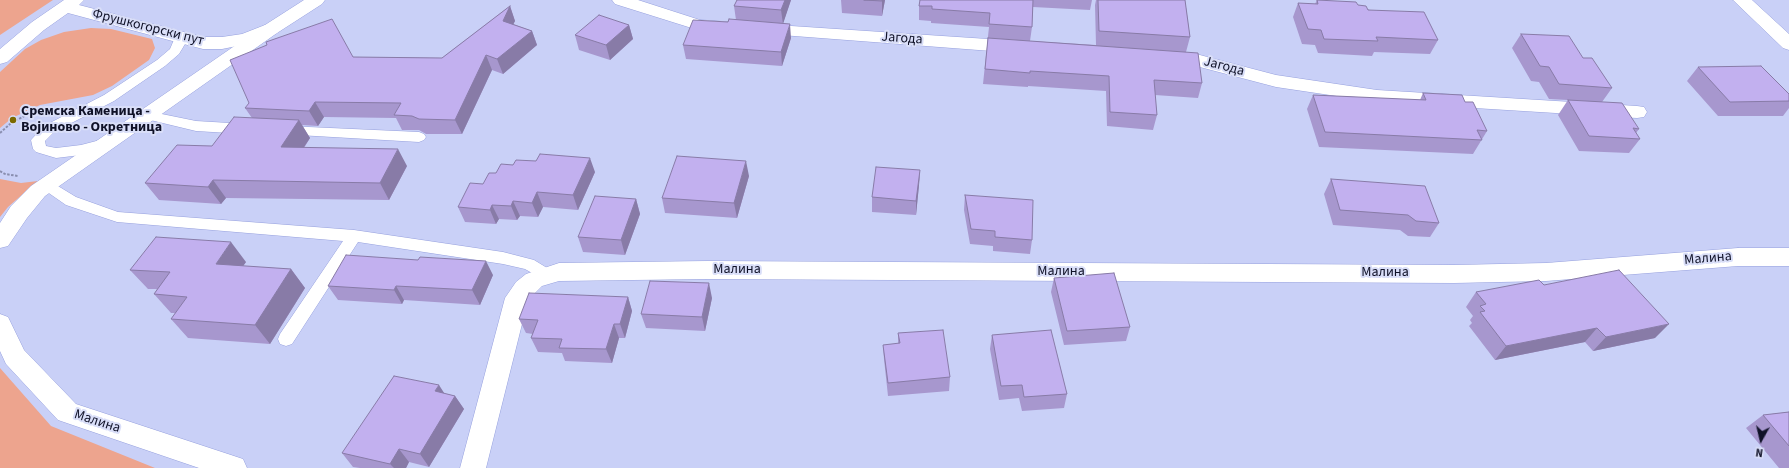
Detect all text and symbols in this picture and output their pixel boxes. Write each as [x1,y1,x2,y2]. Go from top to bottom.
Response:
street label: Фрушкогорски пут [90,6,206,50]
street label: Јагода [881,29,923,49]
street label: Јагода [1202,54,1246,80]
place label: Сремска Каменица - Војиново - Окретница [21,104,162,136]
marker: Сремска Каменица - Војиново - Окретница [8,115,18,125]
street label: Малина [1684,249,1732,269]
street label: Малина [713,262,761,278]
street label: Малина [1037,264,1085,280]
street label: Малина [1361,265,1409,281]
street label: Малина [72,407,122,437]
north arrow [1741,420,1781,460]
text: N [1755,444,1764,460]

